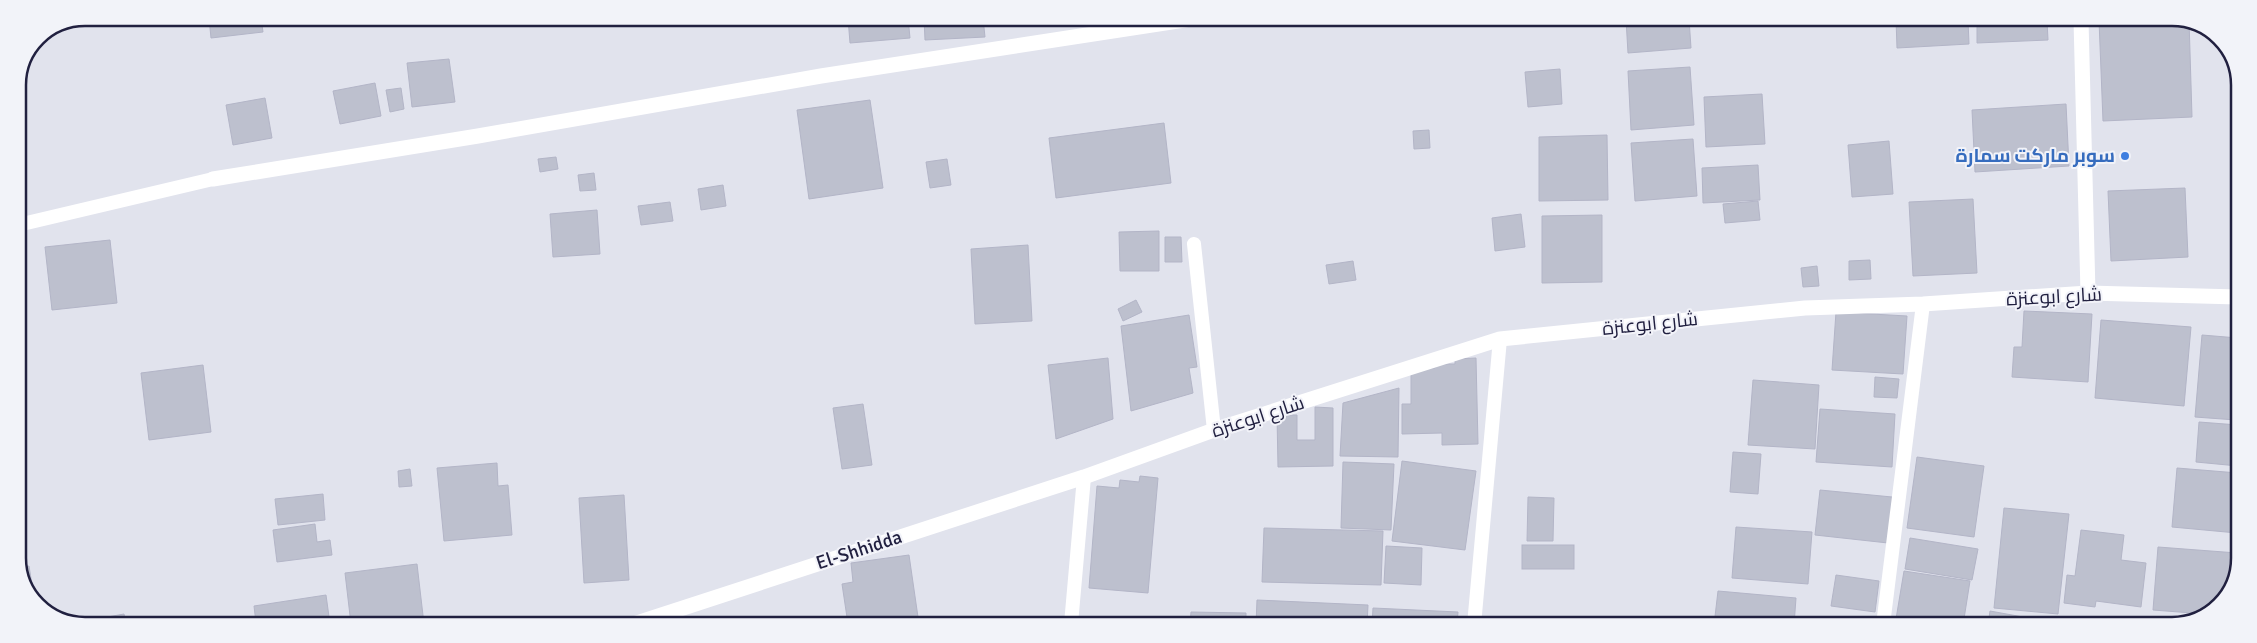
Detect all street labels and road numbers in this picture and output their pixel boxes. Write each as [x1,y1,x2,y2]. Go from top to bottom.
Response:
street label: شارع ابوعنزة [2006,283,2103,312]
street label: شارع ابوعنزة [1601,307,1699,342]
street label: شارع ابوعنزة [1209,391,1308,444]
street label: El-Shhidda [813,525,905,575]

